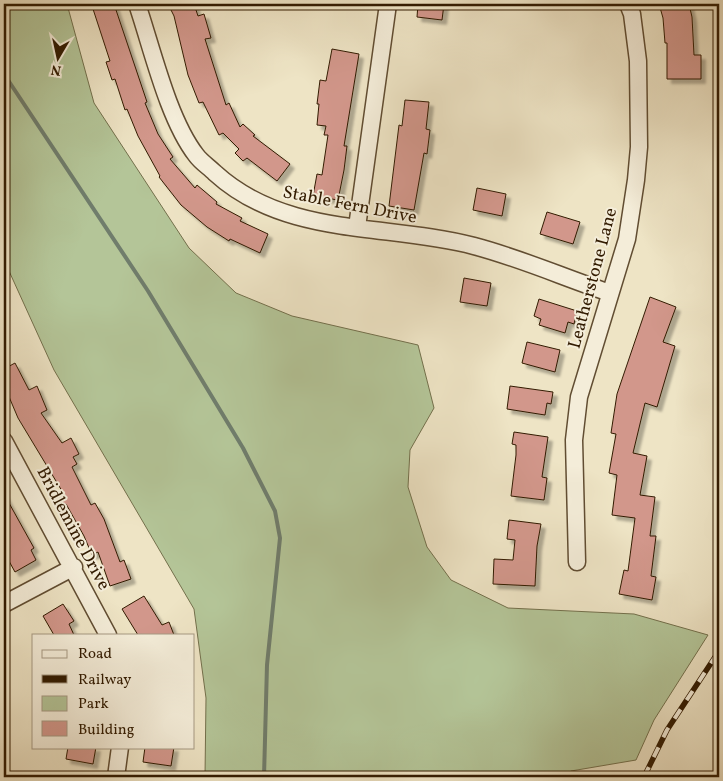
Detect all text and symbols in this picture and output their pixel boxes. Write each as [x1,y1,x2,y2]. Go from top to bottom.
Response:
north arrow [32,32,82,82]
text: N [50,59,63,80]
street label: Stable Fern Drive [281,180,419,231]
street label: Leatherstone Lane [563,205,624,352]
street label: Bridlemine Drive [30,463,116,595]
legend [32,634,195,748]
text: Road [78,644,112,665]
text: Railway [78,670,131,691]
text: Park [78,694,109,715]
text: Building [78,720,135,741]

